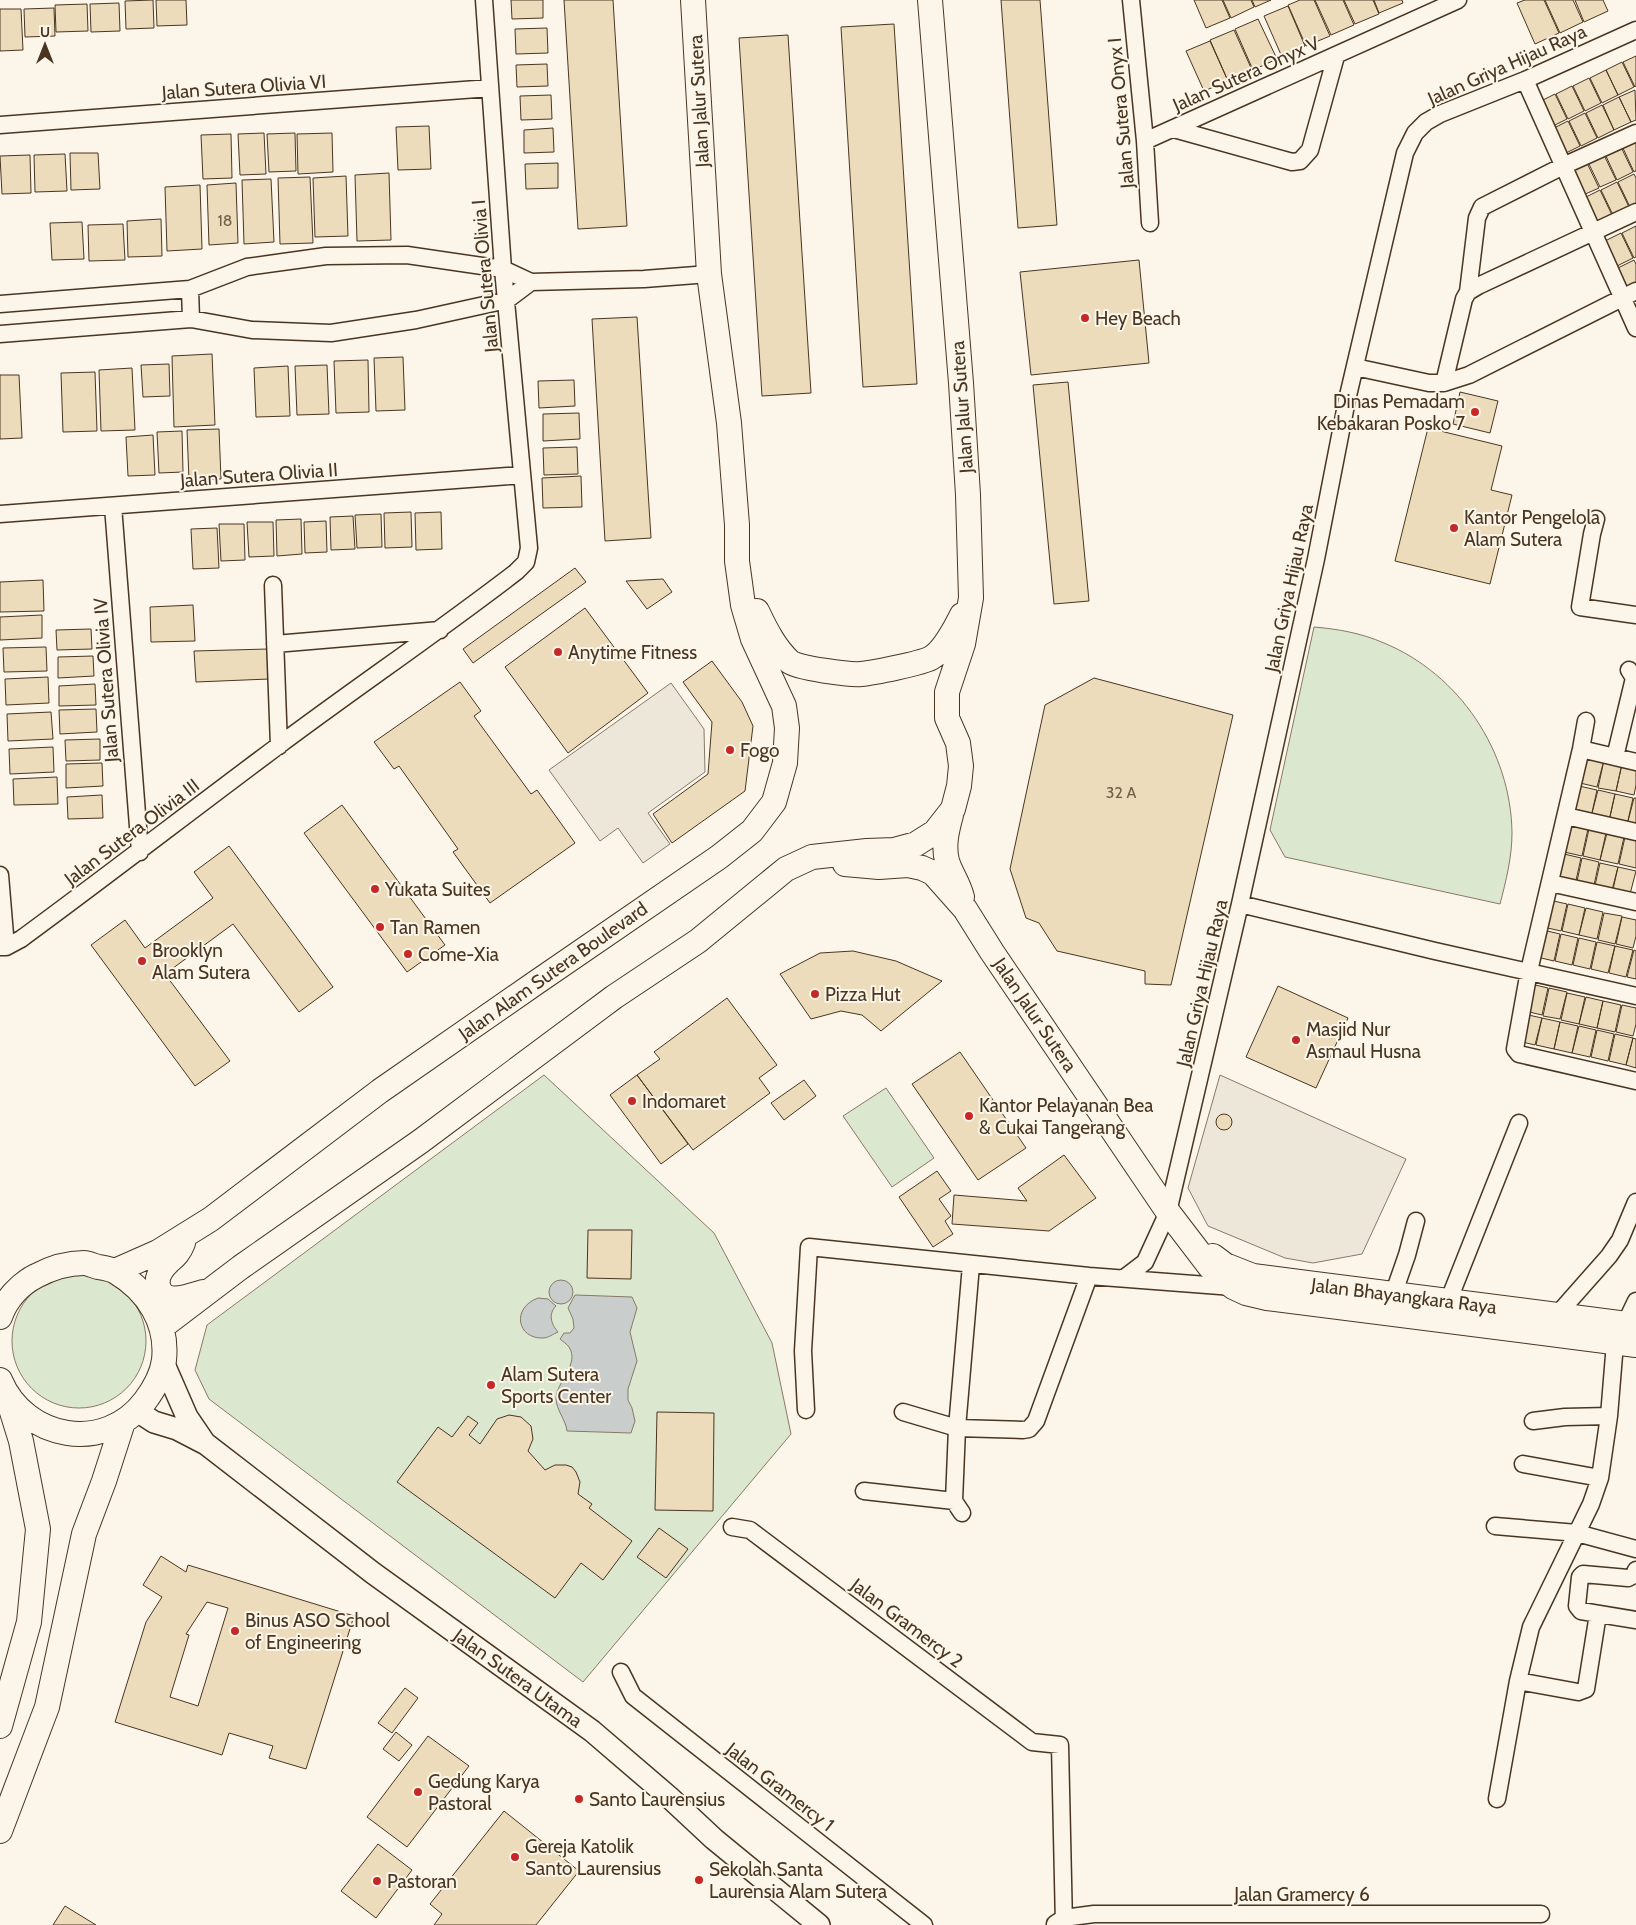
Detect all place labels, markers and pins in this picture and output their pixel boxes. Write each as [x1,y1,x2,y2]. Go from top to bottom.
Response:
place label: Hey Beach [1095,307,1181,330]
marker: Hey Beach [1079,312,1091,324]
place label: Dinas Pemadam Kebakaran Posko 7 [1317,390,1465,435]
marker: Dinas Pemadam Kebakaran Posko 7 [1469,406,1481,418]
place label: Kantor Pengelola Alam Sutera [1464,506,1600,551]
marker: Kantor Pengelola Alam Sutera [1448,522,1460,534]
place label: Anytime Fitness [568,641,697,664]
marker: Anytime Fitness [552,646,564,658]
place label: Fogo [740,739,779,762]
marker: Fogo [724,744,736,756]
place label: Yukata Suites [384,878,491,901]
marker: Yukata Suites [369,883,381,895]
place label: Tan Ramen [390,916,480,939]
marker: Tan Ramen [374,921,386,933]
place label: Brooklyn Alam Sutera [152,939,250,984]
place label: Come-Xia [418,943,499,966]
marker: Come-Xia [402,948,414,960]
marker: Brooklyn Alam Sutera [136,955,148,967]
place label: Pizza Hut [825,983,901,1006]
marker: Pizza Hut [809,988,821,1000]
place label: Masjid Nur Asmaul Husna [1306,1018,1421,1063]
marker: Masjid Nur Asmaul Husna [1290,1034,1302,1046]
place label: Indomaret [642,1090,727,1113]
place label: Kantor Pelayanan Bea & Cukai Tangerang [979,1094,1153,1139]
marker: Indomaret [626,1095,638,1107]
marker: Kantor Pelayanan Bea & Cukai Tangerang [963,1110,975,1122]
place label: Alam Sutera Sports Center [501,1363,611,1408]
marker: Alam Sutera Sports Center [485,1379,497,1391]
place label: Binus ASO School of Engineering [245,1609,391,1654]
marker: Binus ASO School of Engineering [229,1625,241,1637]
place label: Gedung Karya Pastoral [428,1770,540,1815]
marker: Gedung Karya Pastoral [412,1786,424,1798]
place label: Santo Laurensius [589,1788,725,1811]
marker: Santo Laurensius [573,1793,585,1805]
place label: Gereja Katolik Santo Laurensius [525,1835,661,1880]
marker: Gereja Katolik Santo Laurensius [509,1851,521,1863]
place label: Sekolah Santa Laurensia Alam Sutera [709,1858,887,1903]
place label: Pastoran [387,1870,457,1893]
marker: Sekolah Santa Laurensia Alam Sutera [693,1874,705,1886]
marker: Pastoran [371,1875,383,1887]

